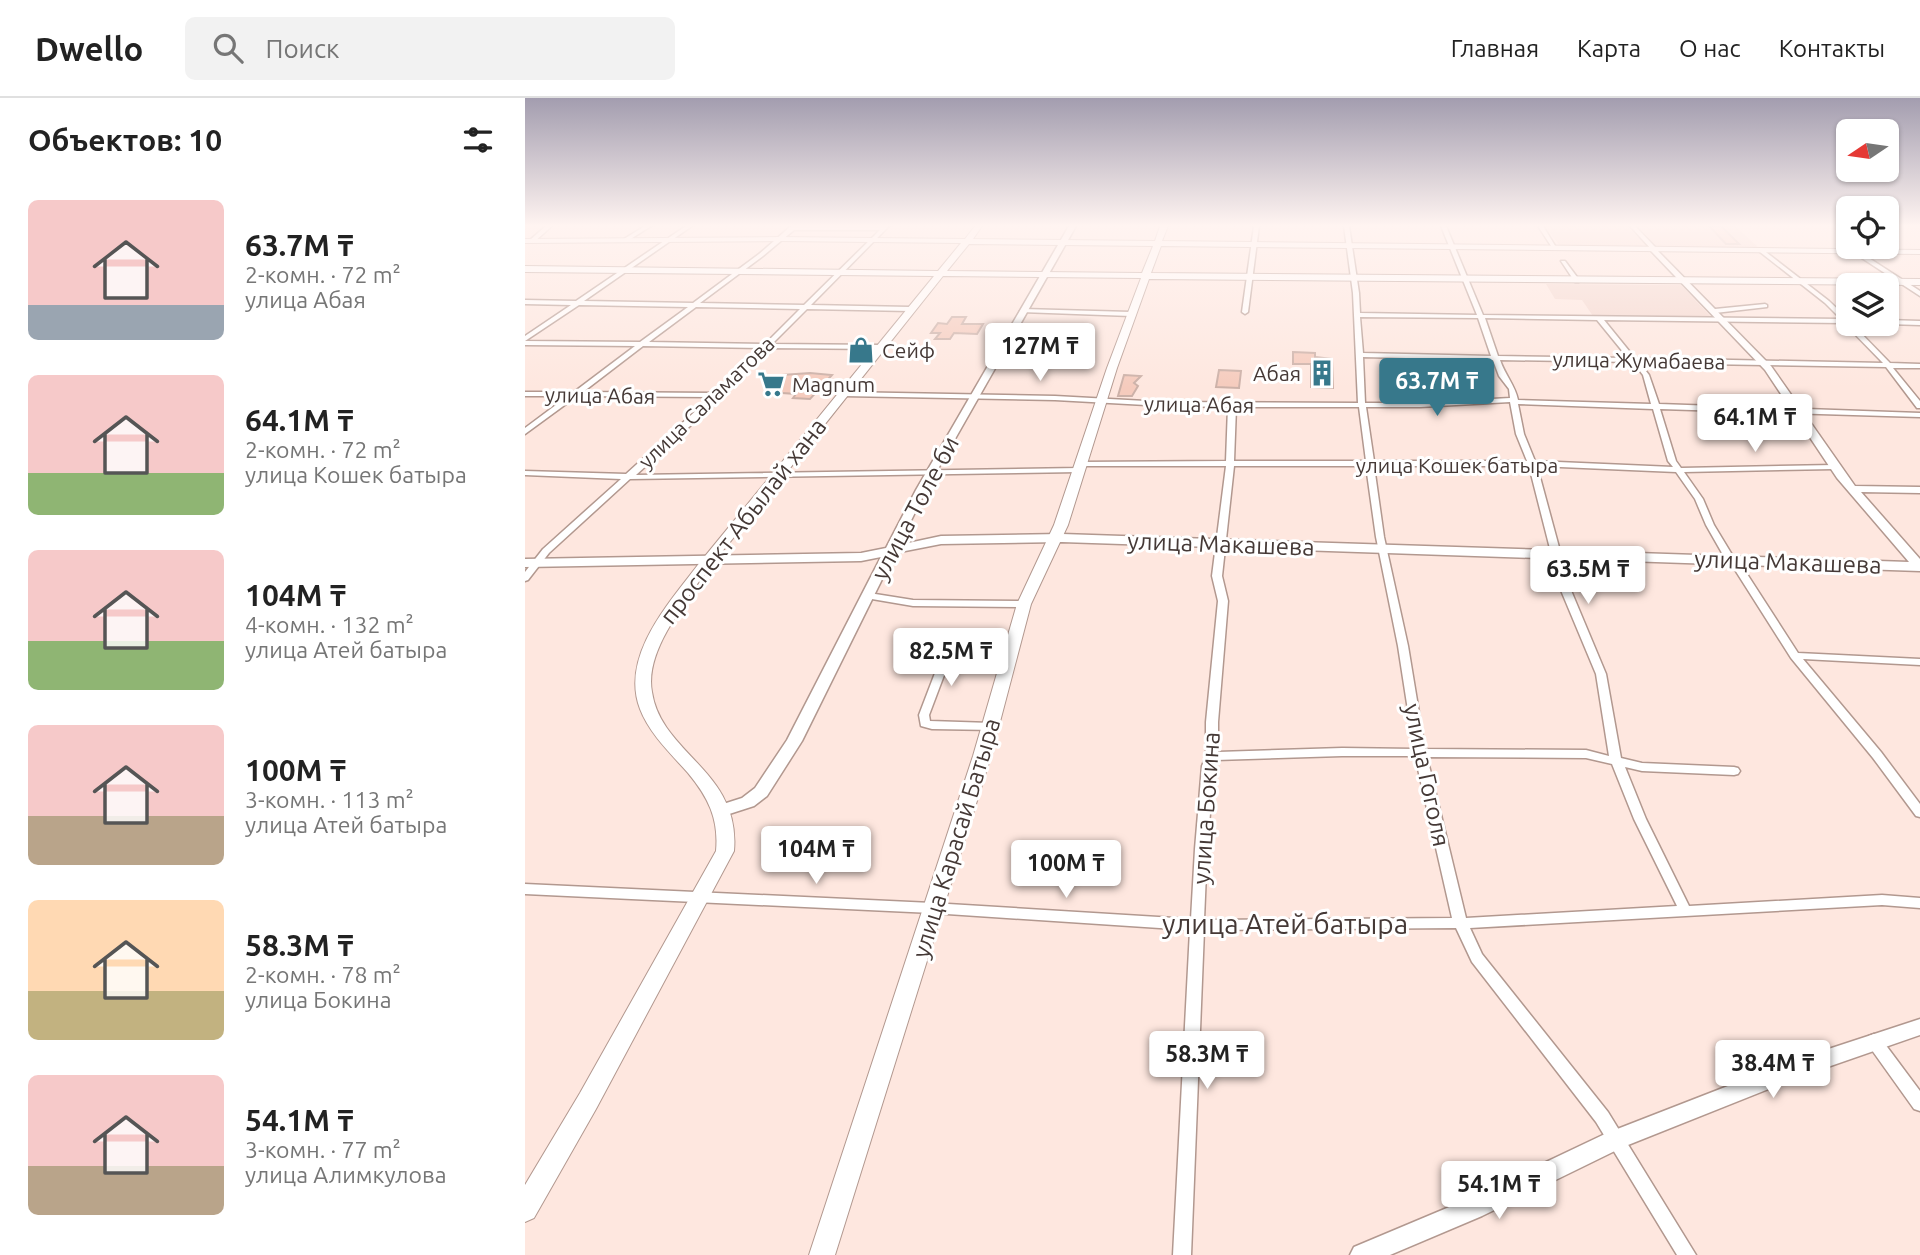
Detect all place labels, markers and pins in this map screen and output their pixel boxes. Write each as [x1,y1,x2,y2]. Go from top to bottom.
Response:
pin: 127M ₸ [983,324,1097,383]
shop icon: Сейф [846,335,876,365]
place label: Сейф [882,338,935,362]
building icon: Абая [1307,358,1337,388]
pin: 63.7M ₸ [1372,358,1502,418]
place label: Абая [1253,361,1301,385]
supermarket icon: Magnum [756,369,786,399]
place label: Magnum [792,372,875,396]
pin: 64.1M ₸ [1690,394,1820,454]
pin: 63.5M ₸ [1523,546,1653,606]
pin: 82.5M ₸ [886,628,1016,688]
pin: 104M ₸ [759,826,873,886]
pin: 100M ₸ [1009,840,1123,900]
pin: 58.3M ₸ [1142,1032,1272,1091]
pin: 38.4M ₸ [1708,1040,1838,1100]
pin: 54.1M ₸ [1434,1162,1564,1221]

